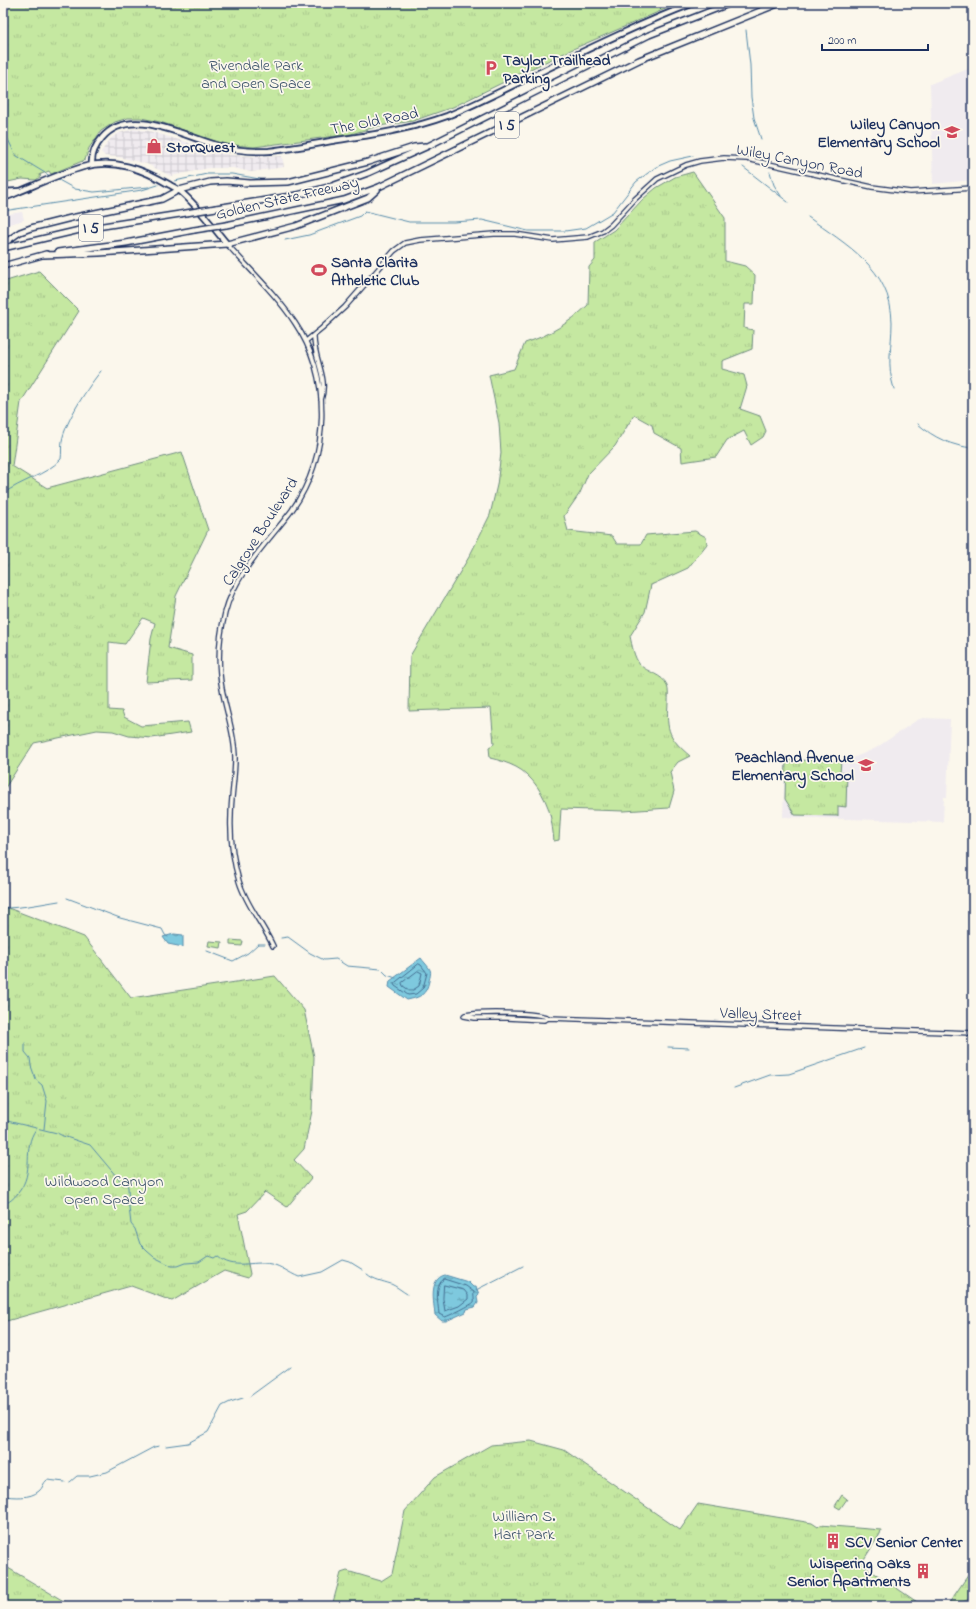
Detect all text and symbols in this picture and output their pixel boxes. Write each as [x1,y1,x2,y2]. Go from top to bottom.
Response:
scale bar [822,26,928,52]
text: 200 m [828,32,857,50]
place label: Taylor Trailhead Parking [503,49,610,92]
park label: Rivendale Park and Open Space [201,54,312,96]
parking icon: Taylor Trailhead Parking [482,59,500,77]
street label: The Old Road [328,102,420,142]
road number: I 5 [495,112,519,138]
place label: Wiley Canyon Elementary School [817,113,940,156]
school or university icon: Wiley Canyon Elementary School [943,123,961,141]
place label: StorQuest [166,136,236,160]
shop icon: StorQuest [145,137,163,155]
street label: Wiley Canyon Road [734,138,865,186]
street label: Golden State Freeway [214,171,361,227]
road number: I 5 [79,215,103,241]
place label: Santa Clarita Atheletic Club [331,251,420,293]
sports icon: Santa Clarita Atheletic Club [310,261,328,279]
street label: Calgrove Boulevard [217,473,305,591]
place label: Peachland Avenue Elementary School [731,746,855,789]
school or university icon: Peachland Avenue Elementary School [857,756,875,774]
street label: Valley Street [719,1002,803,1028]
park label: Wildwood Canyon Open Space [45,1170,163,1212]
park label: William S. Hart Park [493,1505,556,1547]
place label: SCV Senior Center [845,1531,963,1555]
building icon: SCV Senior Center [824,1532,842,1550]
place label: Wispering Oaks Senior Apartments [787,1552,911,1594]
building icon: Wispering Oaks Senior Apartments [914,1562,932,1580]

